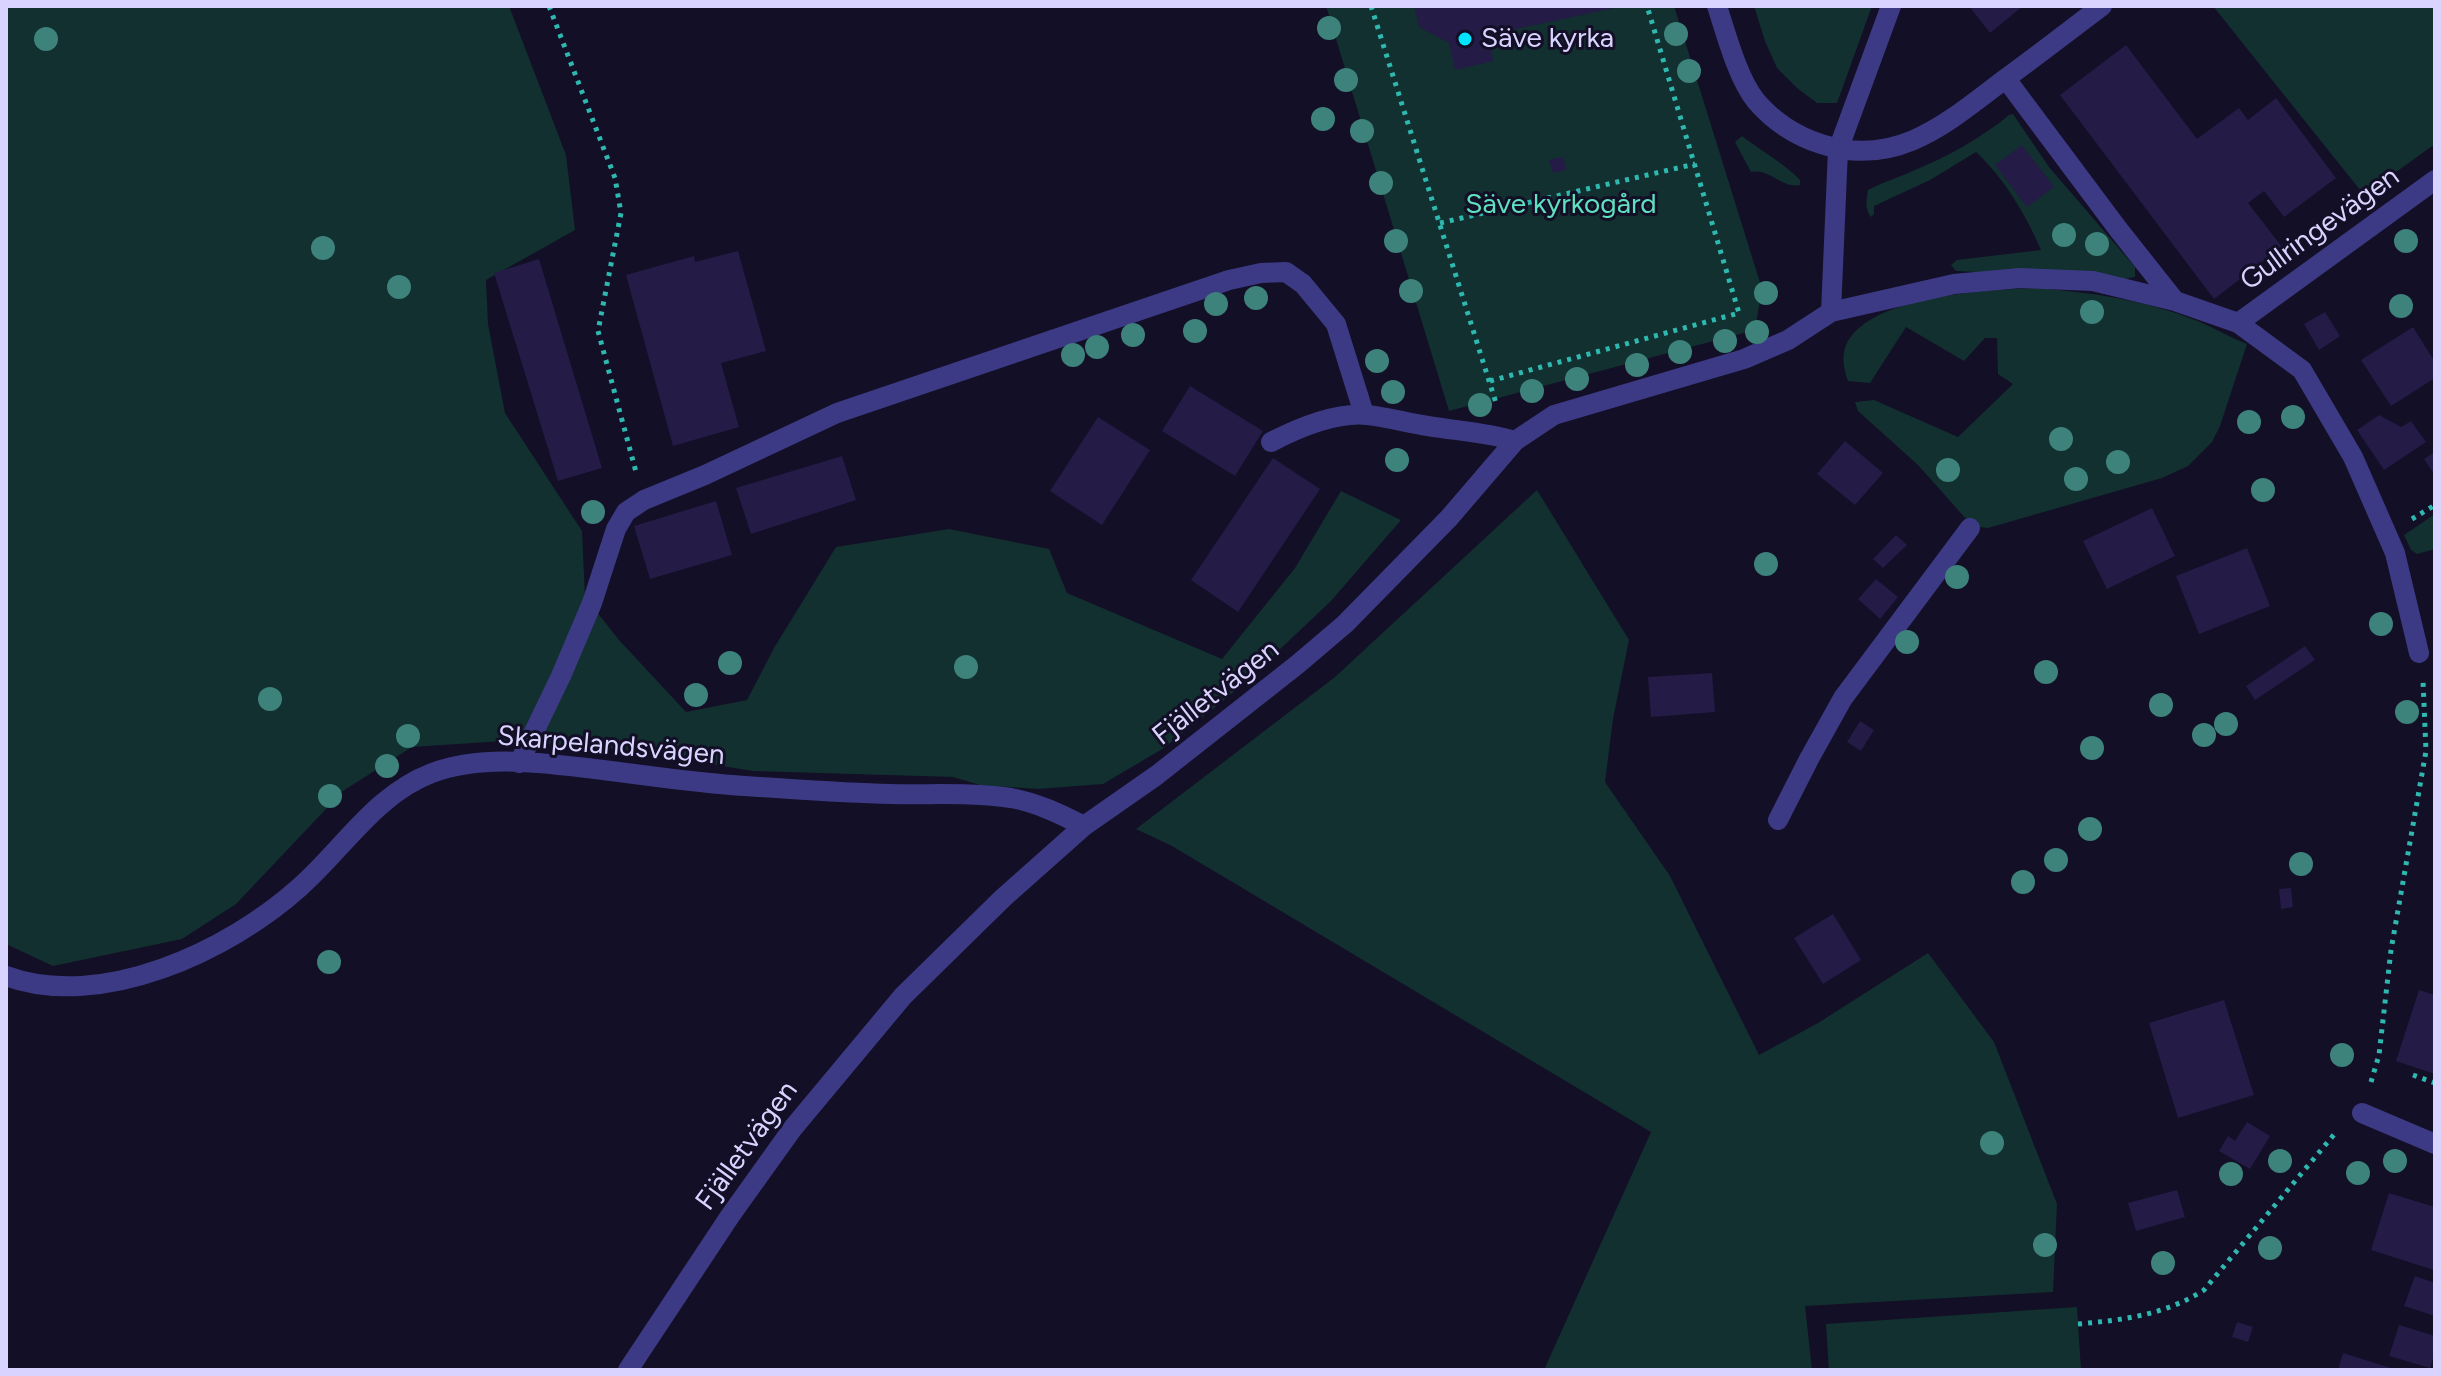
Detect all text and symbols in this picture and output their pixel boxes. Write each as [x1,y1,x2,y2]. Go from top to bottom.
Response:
place label: Säve kyrka [1481,22,1614,56]
marker: Säve kyrka [1456,30,1474,48]
street label: Gullringevägen [2234,160,2406,298]
park label: Säve kyrkogård [1465,188,1657,222]
street label: Fjälletvägen [1146,633,1286,753]
street label: Skarpelandsvägen [496,719,726,773]
street label: Fjälletvägen [689,1075,805,1217]

